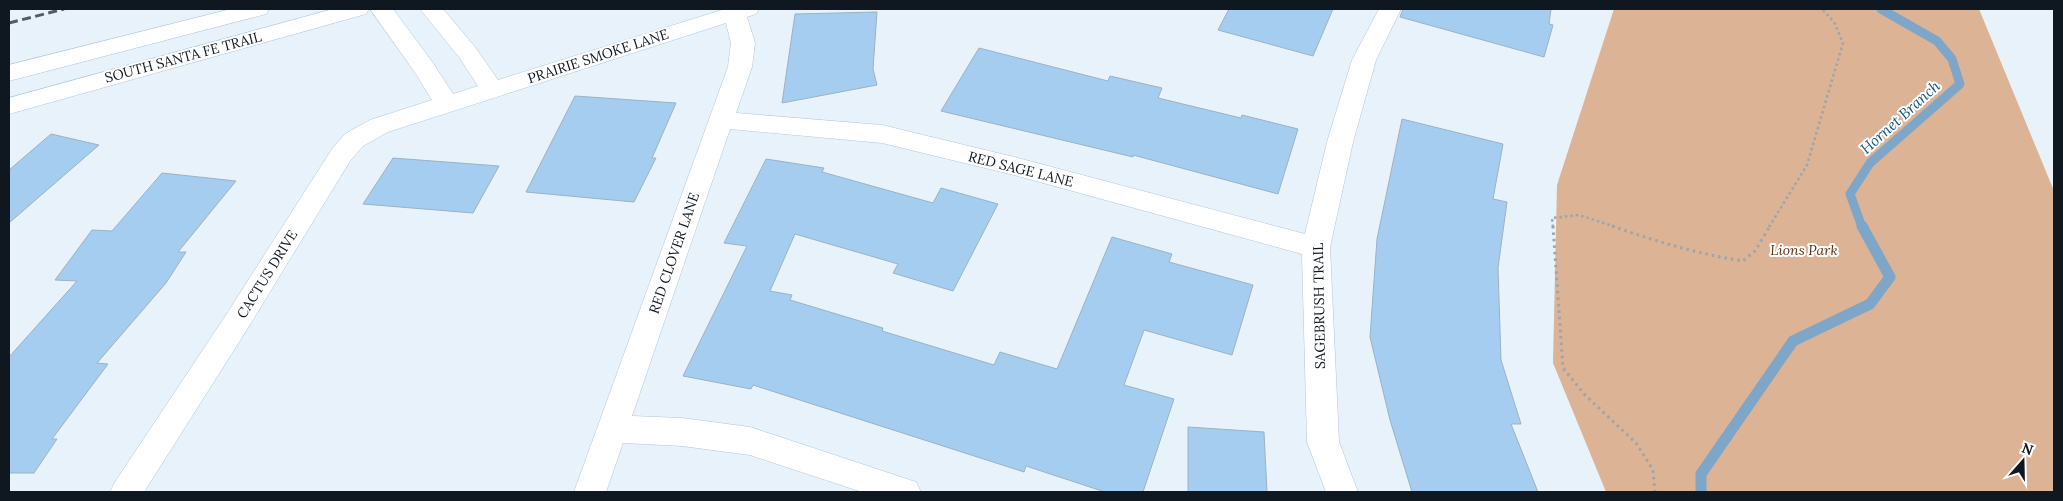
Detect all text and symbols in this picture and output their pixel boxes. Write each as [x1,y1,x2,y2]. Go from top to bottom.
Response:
street label: PRAIRIE SMOKE LANE [525,25,671,87]
street label: SOUTH SANTA FE TRAIL [103,27,263,87]
water label: Hornet Branch [1856,76,1944,158]
street label: RED SAGE LANE [967,147,1076,191]
street label: RED CLOVER LANE [645,190,703,316]
street label: CACTUS DRIVE [233,226,302,322]
park label: Lions Park [1770,241,1838,259]
street label: SAGEBRUSH TRAIL [1309,243,1329,369]
north arrow [1998,436,2048,486]
text: N [2019,438,2036,459]

